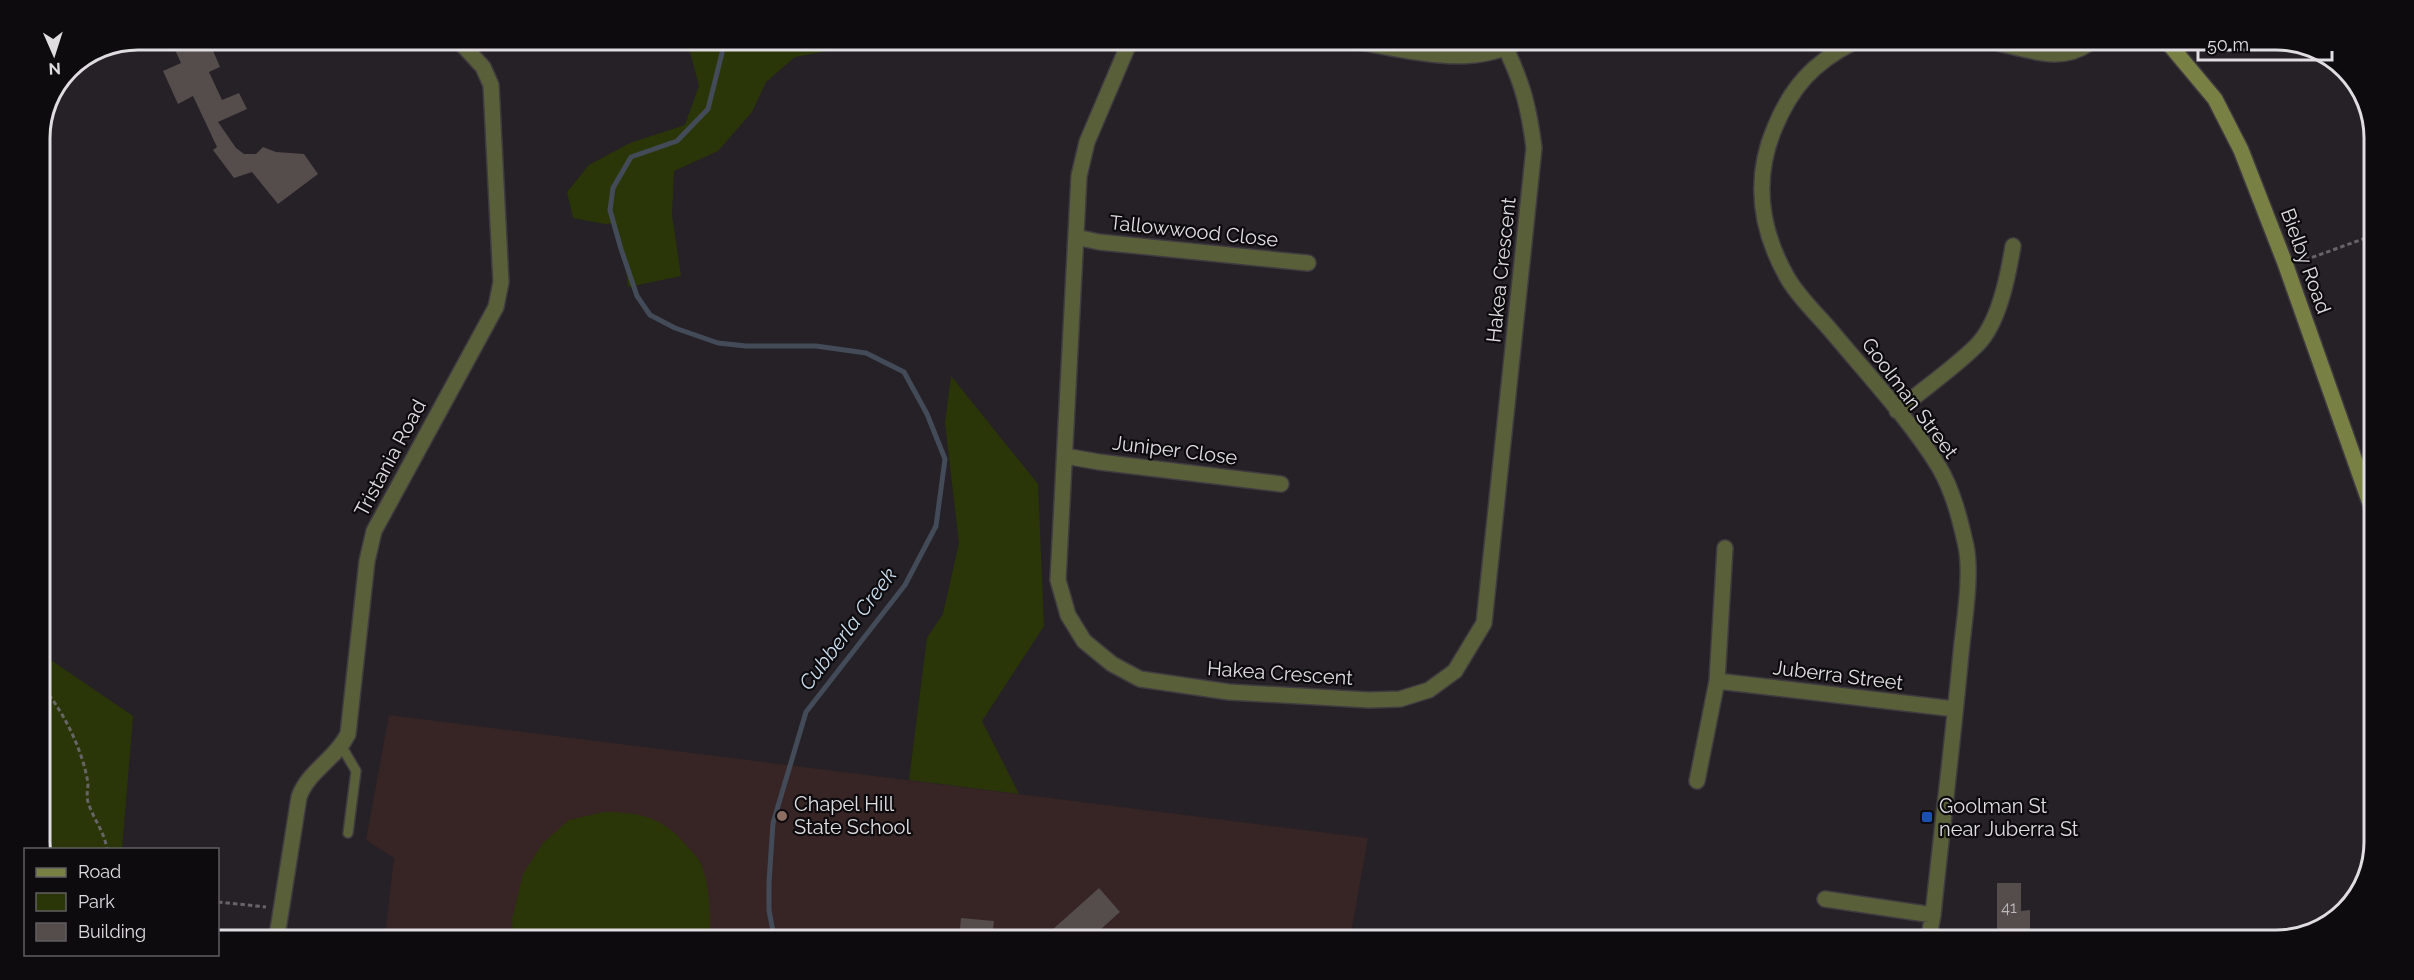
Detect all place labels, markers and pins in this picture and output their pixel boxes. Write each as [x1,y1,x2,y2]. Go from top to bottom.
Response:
place label: Chapel Hill State School [794,792,911,839]
place label: Goolman St near Juberra St [1939,794,2079,841]
marker: Chapel Hill State School [775,809,789,823]
marker: Goolman St near Juberra St [1920,810,1934,824]

